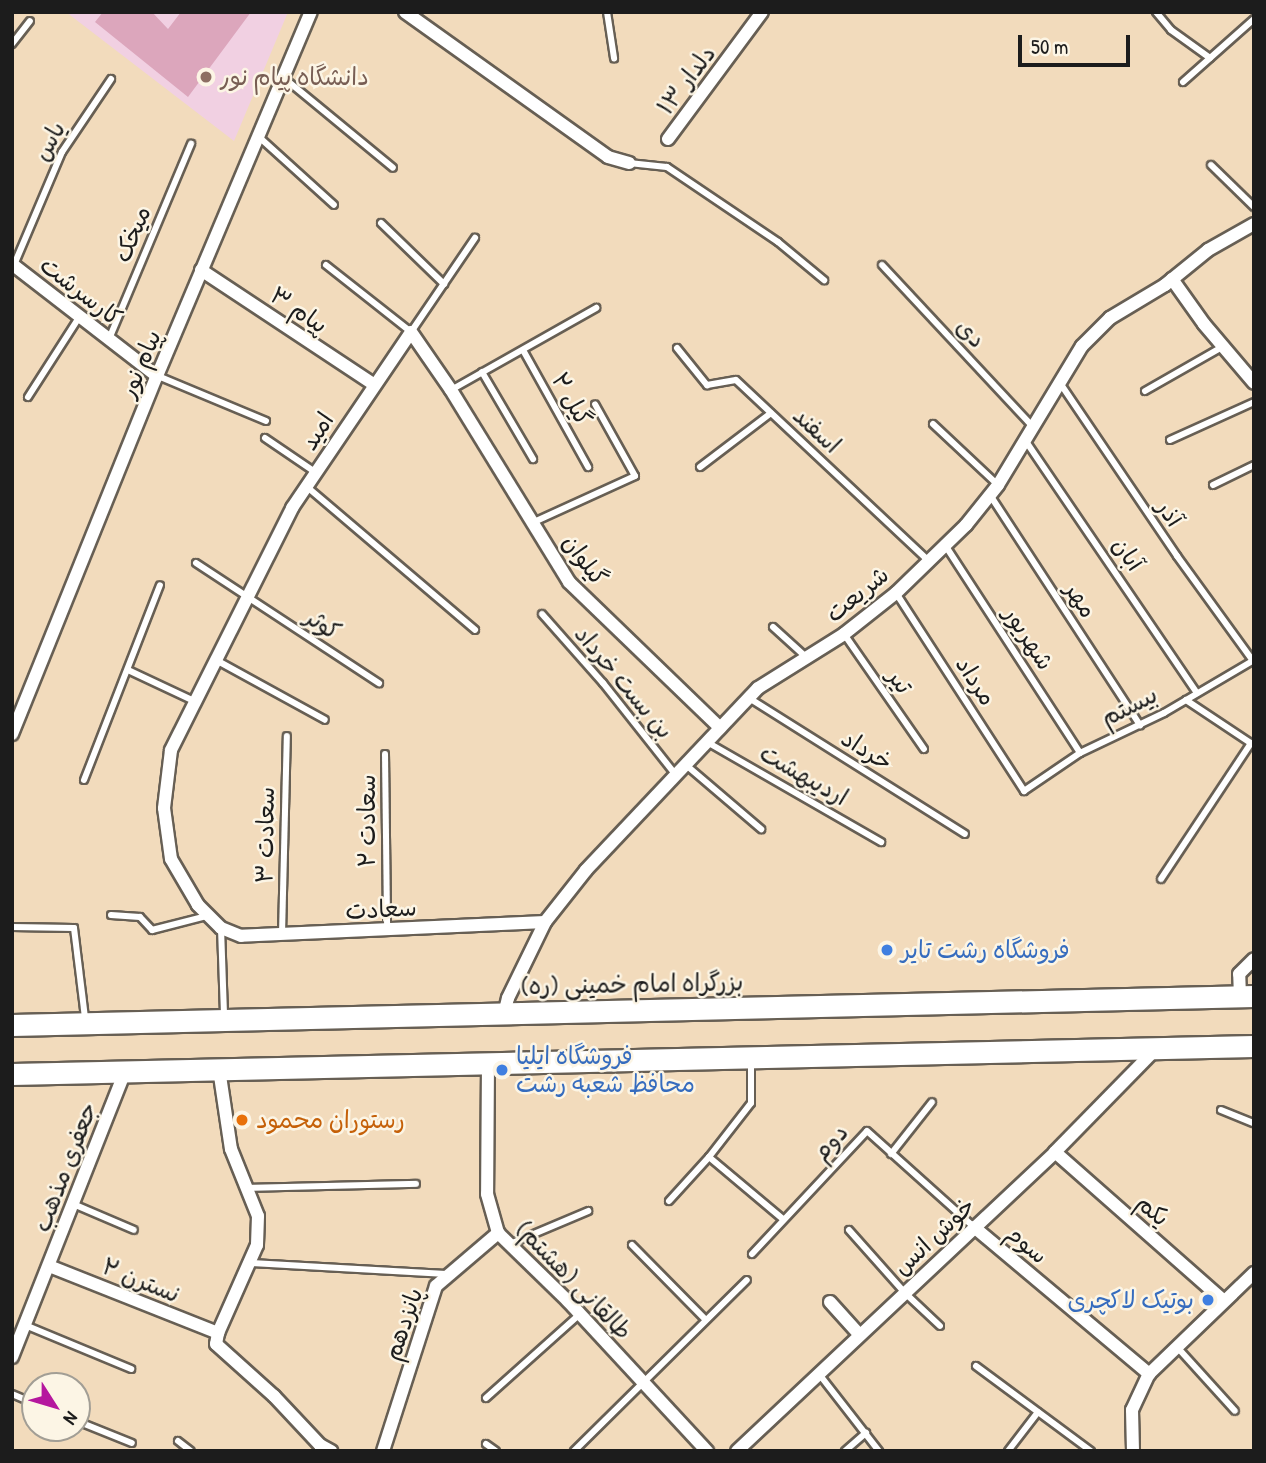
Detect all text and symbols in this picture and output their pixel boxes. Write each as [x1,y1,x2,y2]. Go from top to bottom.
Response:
scale bar [1021,21,1133,65]
text: 50 m [1031,32,1068,61]
street label: دلدار ۱۳ [651,40,721,120]
place label: دانشگاه پیام نور [220,63,369,91]
marker: دانشگاه پیام نور [198,69,214,85]
street label: یاس [27,116,71,166]
street label: میخک [107,202,157,266]
street label: کارسرشت [34,250,128,332]
street label: پیام ۳ [265,280,333,340]
street label: دی [950,312,992,354]
street label: پیام نور [113,325,167,403]
street label: گیل ۲ [546,367,598,431]
street label: اسفند [787,401,847,459]
street label: امید [294,407,340,455]
street label: آذر [1151,494,1189,532]
street label: گیلوان [556,528,614,592]
street label: آبان [1106,531,1150,577]
street label: شریعت [820,560,894,628]
street label: مهر [1059,577,1103,623]
street label: شهریور [998,601,1060,675]
street label: کوثر [300,602,346,646]
street label: بن بست خرداد [568,620,680,744]
street label: مرداد [950,651,1002,711]
street label: تیر [881,663,919,699]
street label: بیستم [1096,680,1162,732]
street label: خرداد [836,723,898,777]
street label: اردیبهشت [755,738,853,812]
street label: سعادت ۲ [353,774,381,868]
street label: سعادت ۳ [250,786,280,884]
street label: سعادت [345,893,417,925]
place label: فروشگاه رشت تاير [901,936,1070,964]
marker: فروشگاه رشت تاير [879,942,895,958]
street label: بزرگراه امام خمینی (ره) [520,968,744,1000]
place label: فروشگاه ایلیا محافظ شعبه رشت [516,1042,695,1098]
marker: فروشگاه ایلیا محافظ شعبه رشت [494,1062,510,1078]
street label: جعفری مذهب [27,1098,103,1236]
place label: رستوران محمود [256,1106,405,1134]
marker: رستوران محمود [234,1112,250,1128]
street label: دوم [806,1118,854,1166]
street label: یکم [1131,1188,1175,1232]
street label: خوش انس [887,1191,981,1281]
street label: طالقانی (هشتم) [510,1215,638,1345]
street label: سوم [1000,1218,1054,1270]
street label: نسترن ۲ [98,1251,184,1309]
street label: پانزدهم [377,1284,429,1364]
place label: بوتیک لاکچری [1068,1286,1194,1314]
marker: بوتیک لاکچری [1200,1292,1216,1308]
north arrow [21,1372,91,1442]
text: N [58,1407,85,1430]

